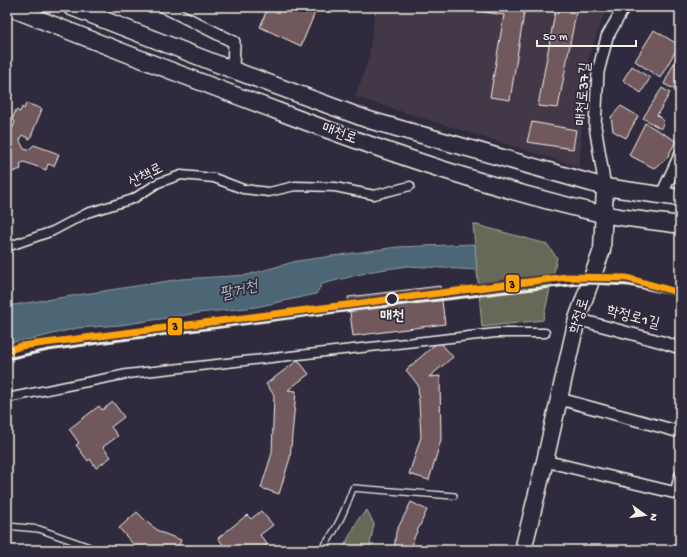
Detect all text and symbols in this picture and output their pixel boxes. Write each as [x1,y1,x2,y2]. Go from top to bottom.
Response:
scale bar [537,22,636,48]
text: 50 m [543,31,568,45]
street label: 매천로37길 [573,62,595,126]
street label: 매천로 [319,119,359,149]
street label: 산책로 [126,160,166,192]
line badge: 3 [505,274,520,293]
water label: 팔거천 [218,278,262,306]
text: 3 [508,280,515,292]
marker: 매천 [385,292,399,306]
street label: 학정로 [566,296,594,336]
street label: 학정로1길 [604,302,662,334]
place label: 매천 [380,308,404,326]
line badge: 3 [167,317,183,336]
text: 3 [171,322,178,334]
north arrow [625,495,665,535]
text: N [646,512,659,522]

